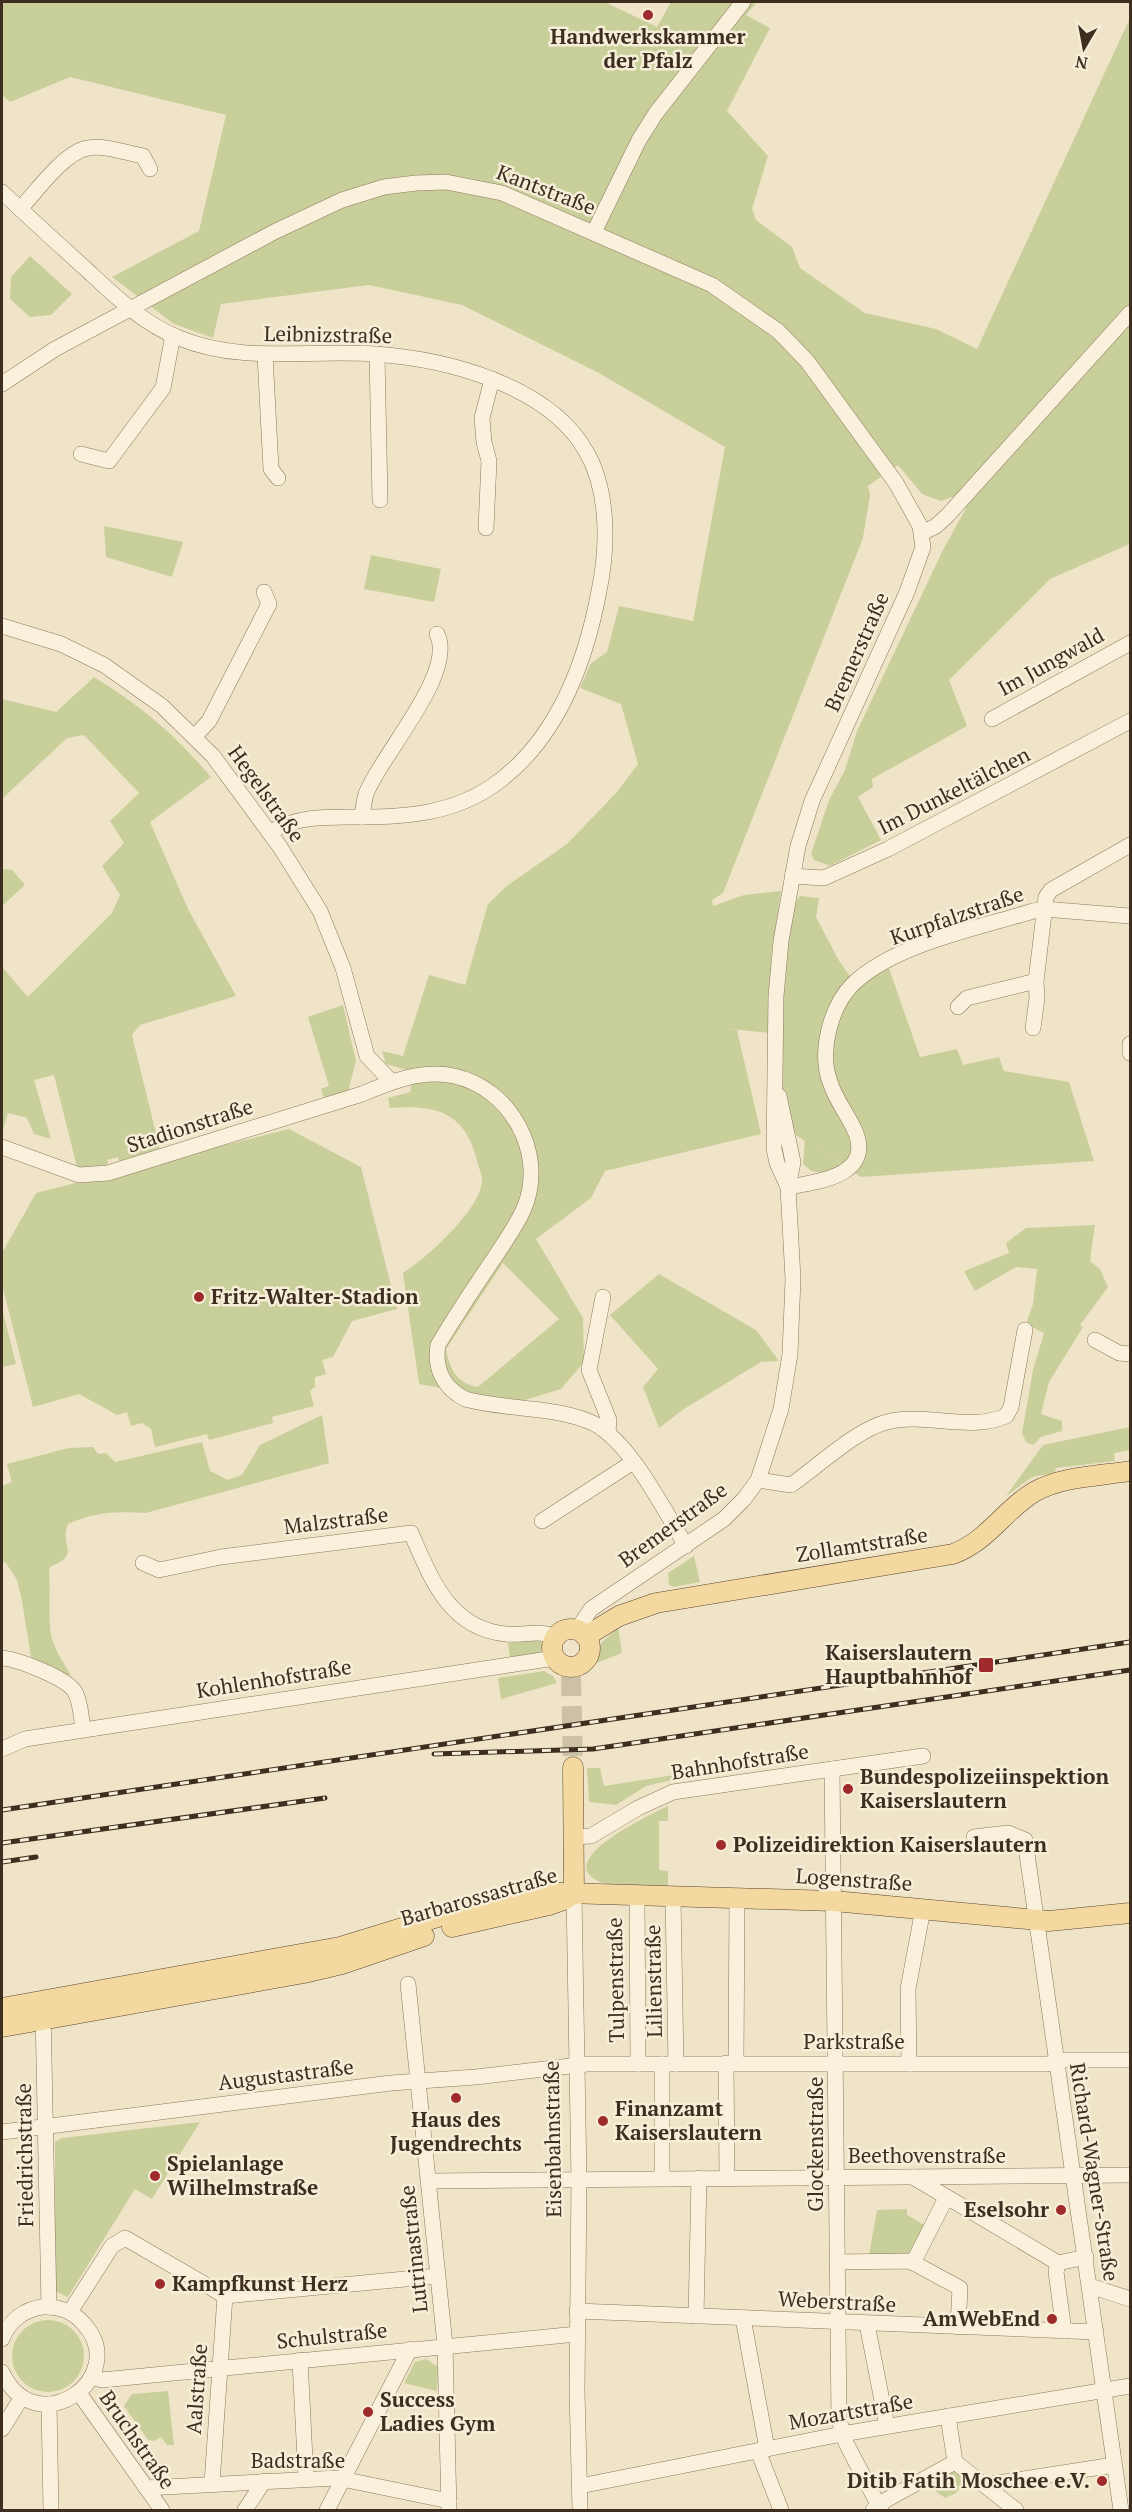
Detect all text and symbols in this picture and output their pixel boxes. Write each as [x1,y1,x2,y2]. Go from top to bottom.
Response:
marker: Handwerkskammer der Pfalz [641,8,655,22]
north arrow [1054,18,1114,78]
place label: Handwerkskammer der Pfalz [550,22,746,74]
text: N [1074,51,1089,75]
street label: Kantstraße [493,157,600,221]
street label: Leibnizstraße [264,319,392,349]
street label: Bremerstraße [817,588,895,716]
street label: Im Jungwald [992,620,1109,702]
street label: Hegelstraße [222,739,311,847]
street label: Im Dunkeltälchen [873,739,1035,841]
street label: Kurpfalzstraße [886,879,1027,951]
street label: Stadionstraße [123,1091,256,1159]
place label: Fritz-Walter-Stadion [211,1282,419,1310]
marker: Fritz-Walter-Stadion [192,1290,206,1304]
street label: Bremerstraße [612,1475,732,1573]
street label: Malzstraße [282,1500,390,1540]
street label: Zollamtstraße [794,1520,930,1568]
place label: Kaiserslautern Hauptbahnhof [825,1638,974,1690]
street label: Kohlenhofstraße [194,1652,353,1704]
marker: Kaiserslautern Hauptbahnhof [977,1656,995,1674]
street label: Bahnhofstraße [669,1736,811,1786]
place label: Bundespolizeiinspektion Kaiserslautern [860,1762,1110,1814]
marker: Bundespolizeiinspektion Kaiserslautern [841,1782,855,1796]
place label: Polizeidirektion Kaiserslautern [733,1830,1047,1858]
marker: Polizeidirektion Kaiserslautern [714,1838,728,1852]
street label: Barbarossastraße [397,1860,560,1932]
street label: Logenstraße [795,1861,913,1897]
street label: Tulpenstraße [600,1917,630,2043]
street label: Lilienstraße [638,1924,668,2038]
street label: Parkstraße [803,2027,905,2055]
street label: Augustastraße [216,2052,355,2096]
street label: Eisenbahnstraße [537,2060,567,2218]
street label: Richard-Wagner-Straße [1064,2061,1126,2283]
street label: Glockenstraße [801,2076,829,2212]
street label: Friedrichstraße [9,2083,39,2227]
marker: Haus des Jugendrechts [449,2091,463,2105]
place label: Finanzamt Kaiserslautern [615,2094,762,2146]
place label: Haus des Jugendrechts [390,2105,522,2157]
marker: Finanzamt Kaiserslautern [596,2114,610,2128]
street label: Beethovenstraße [848,2141,1006,2169]
place label: Spielanlage Wilhelmstraße [167,2149,318,2201]
marker: Spielanlage Wilhelmstraße [148,2169,162,2183]
street label: Lutrinastraße [392,2184,434,2314]
place label: Eselsohr [964,2195,1049,2223]
marker: Eselsohr [1054,2203,1068,2217]
place label: Kampfkunst Herz [172,2269,348,2297]
marker: Kampfkunst Herz [153,2277,167,2291]
street label: Weberstraße [777,2284,897,2318]
place label: AmWebEnd [923,2304,1040,2332]
marker: AmWebEnd [1045,2312,1059,2326]
street label: Schulstraße [275,2315,389,2355]
street label: Aalstraße [179,2343,213,2435]
street label: Bruchstraße [93,2384,182,2494]
place label: Success Ladies Gym [380,2385,496,2437]
street label: Mozartstraße [786,2386,915,2436]
marker: Success Ladies Gym [361,2405,375,2419]
street label: Badstraße [251,2446,345,2474]
place label: Ditib Fatih Moschee e.V. [847,2466,1090,2494]
marker: Ditib Fatih Moschee e.V. [1095,2474,1109,2488]

